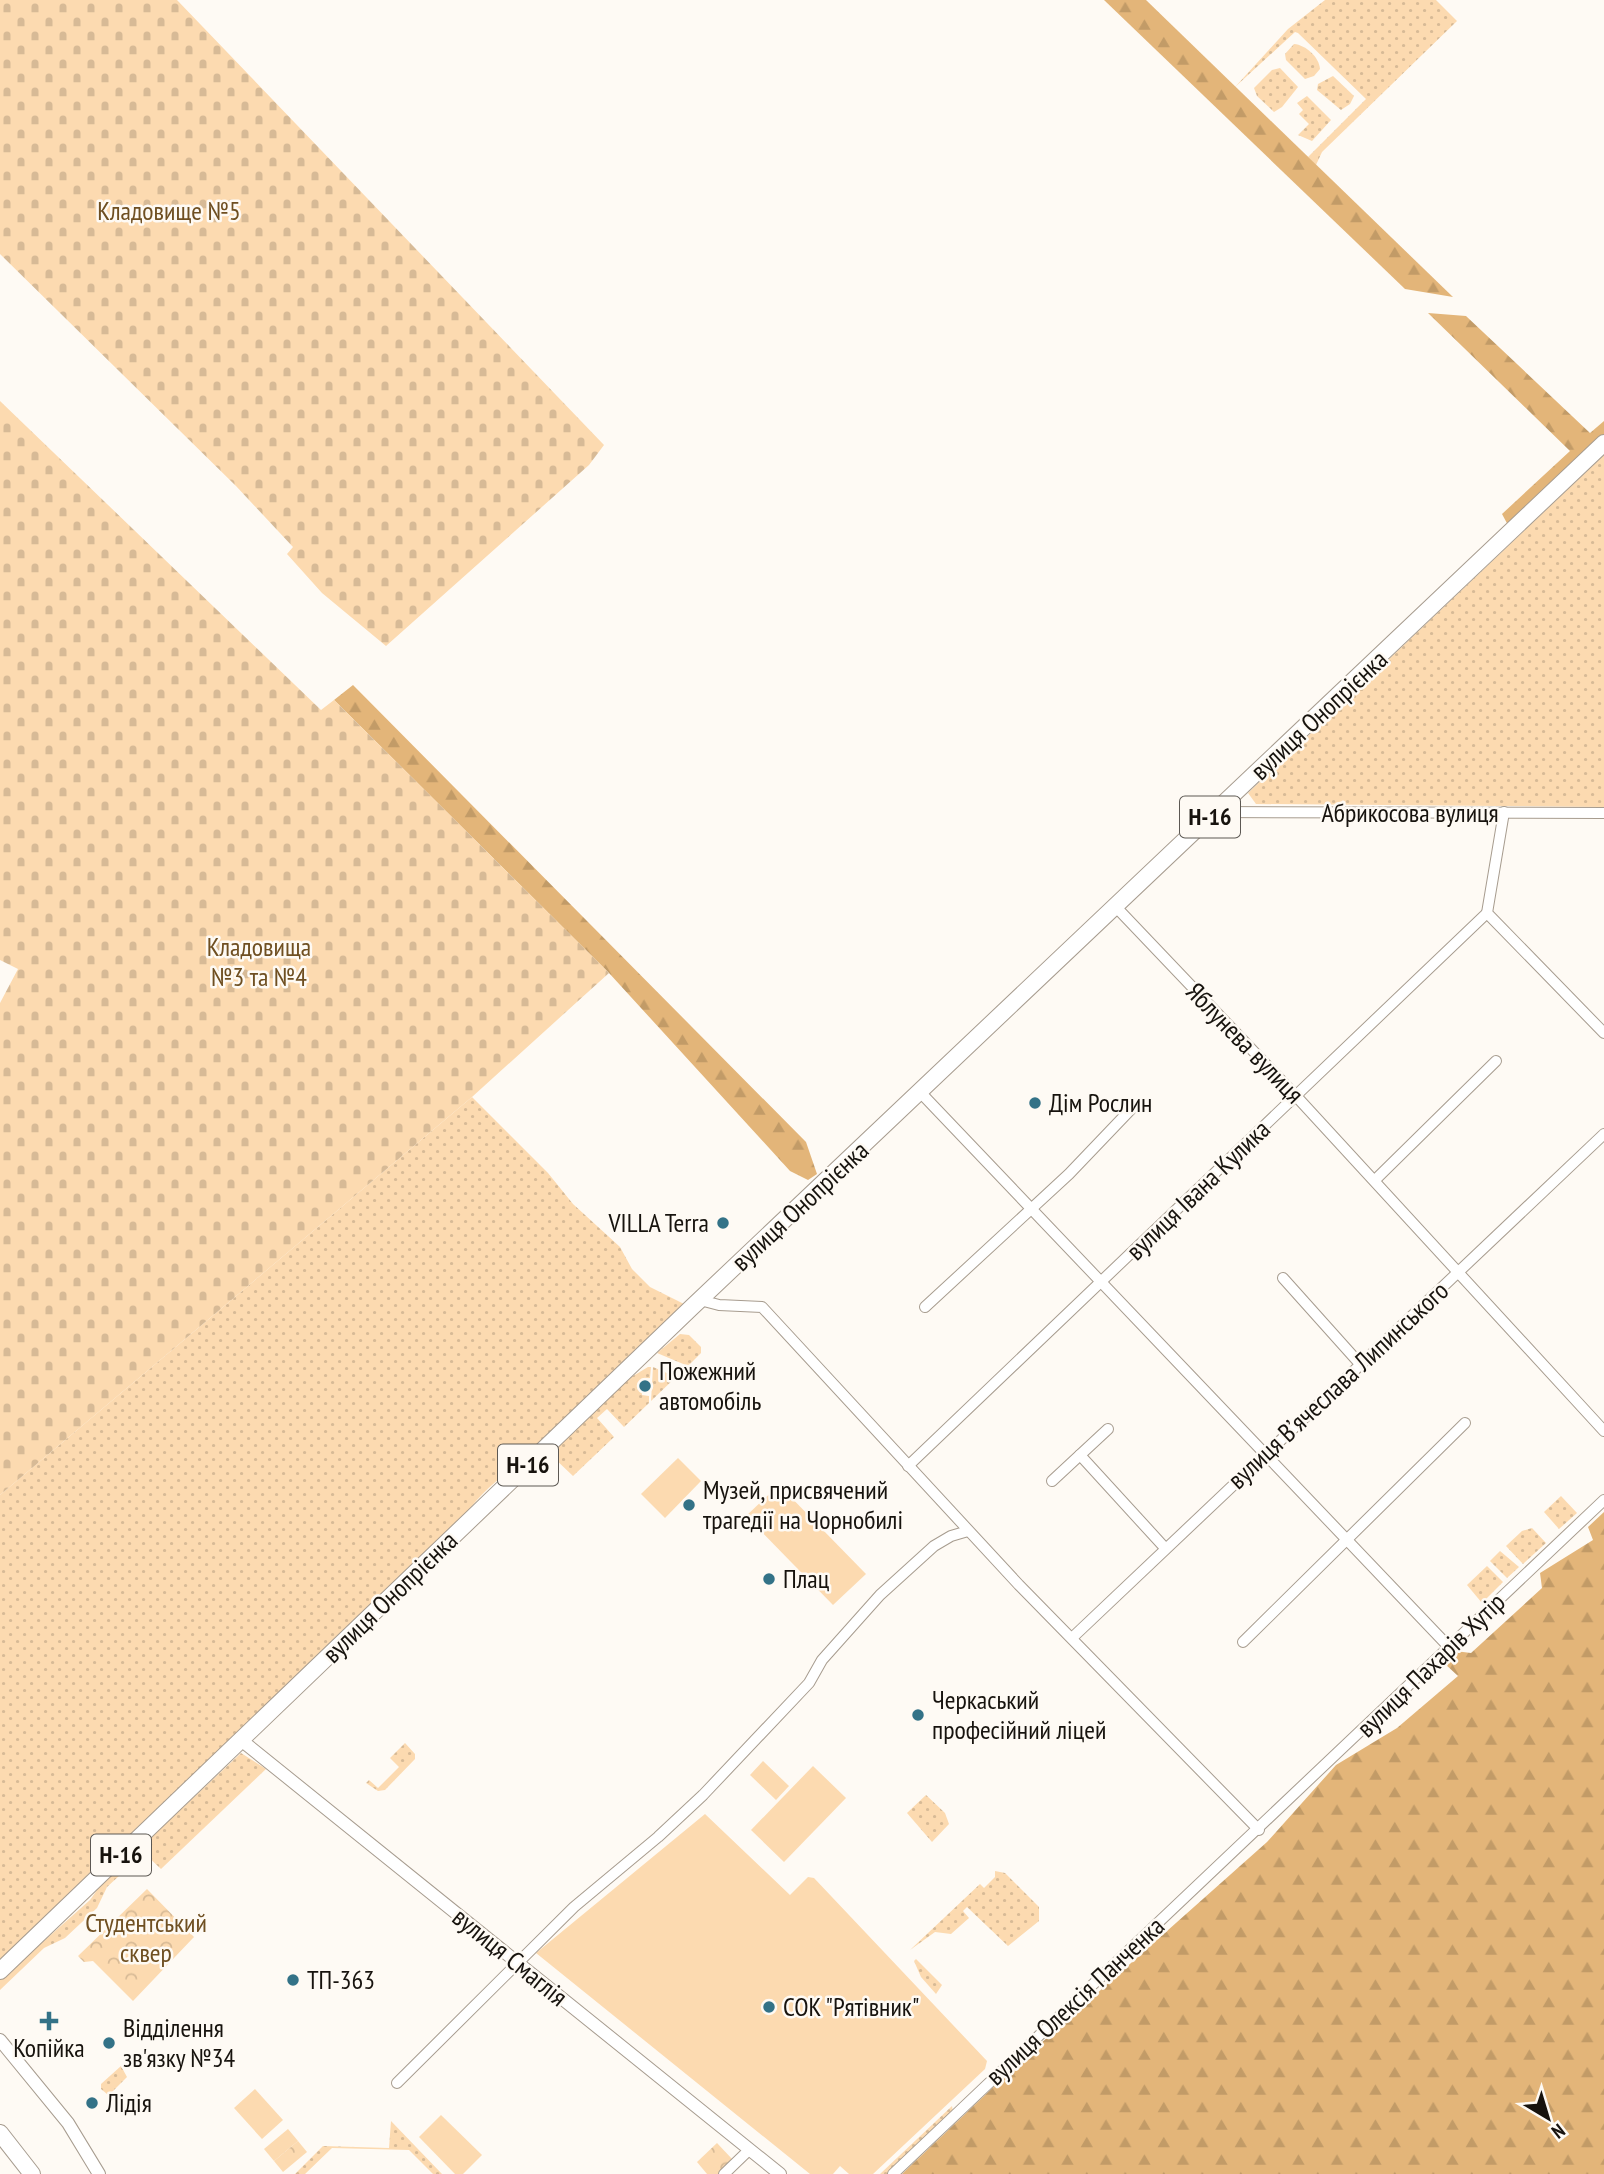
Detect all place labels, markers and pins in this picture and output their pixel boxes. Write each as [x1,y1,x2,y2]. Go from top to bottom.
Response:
place label: Дім Рослин [1049,1086,1152,1119]
marker: Дім Рослин [1027,1095,1043,1111]
place label: VILLA Terra [608,1206,709,1239]
marker: VILLA Terra [715,1215,731,1231]
place label: Пожежний автомобіль [659,1354,761,1417]
marker: Пожежний автомобіль [637,1378,653,1394]
place label: Музей, присвячений трагедії на Чорнобилі [703,1473,903,1536]
marker: Музей, присвячений трагедії на Чорнобилі [681,1497,697,1513]
place label: Плац [783,1562,830,1595]
marker: Плац [761,1571,777,1587]
place label: Черкаський професійний ліцей [932,1683,1106,1746]
marker: Черкаський професійний ліцей [910,1707,926,1723]
place label: ТП-363 [307,1963,375,1996]
marker: ТП-363 [285,1972,301,1988]
place label: СОК "Рятівник" [783,1990,919,2023]
marker: СОК "Рятівник" [761,1999,777,2015]
place label: Відділення зв'язку №34 [123,2011,235,2074]
marker: Копійка [41,2013,57,2029]
place label: Копійка [13,2031,85,2064]
marker: Відділення зв'язку №34 [101,2035,117,2051]
place label: Лідія [105,2086,152,2119]
marker: Лідія [84,2095,100,2111]

